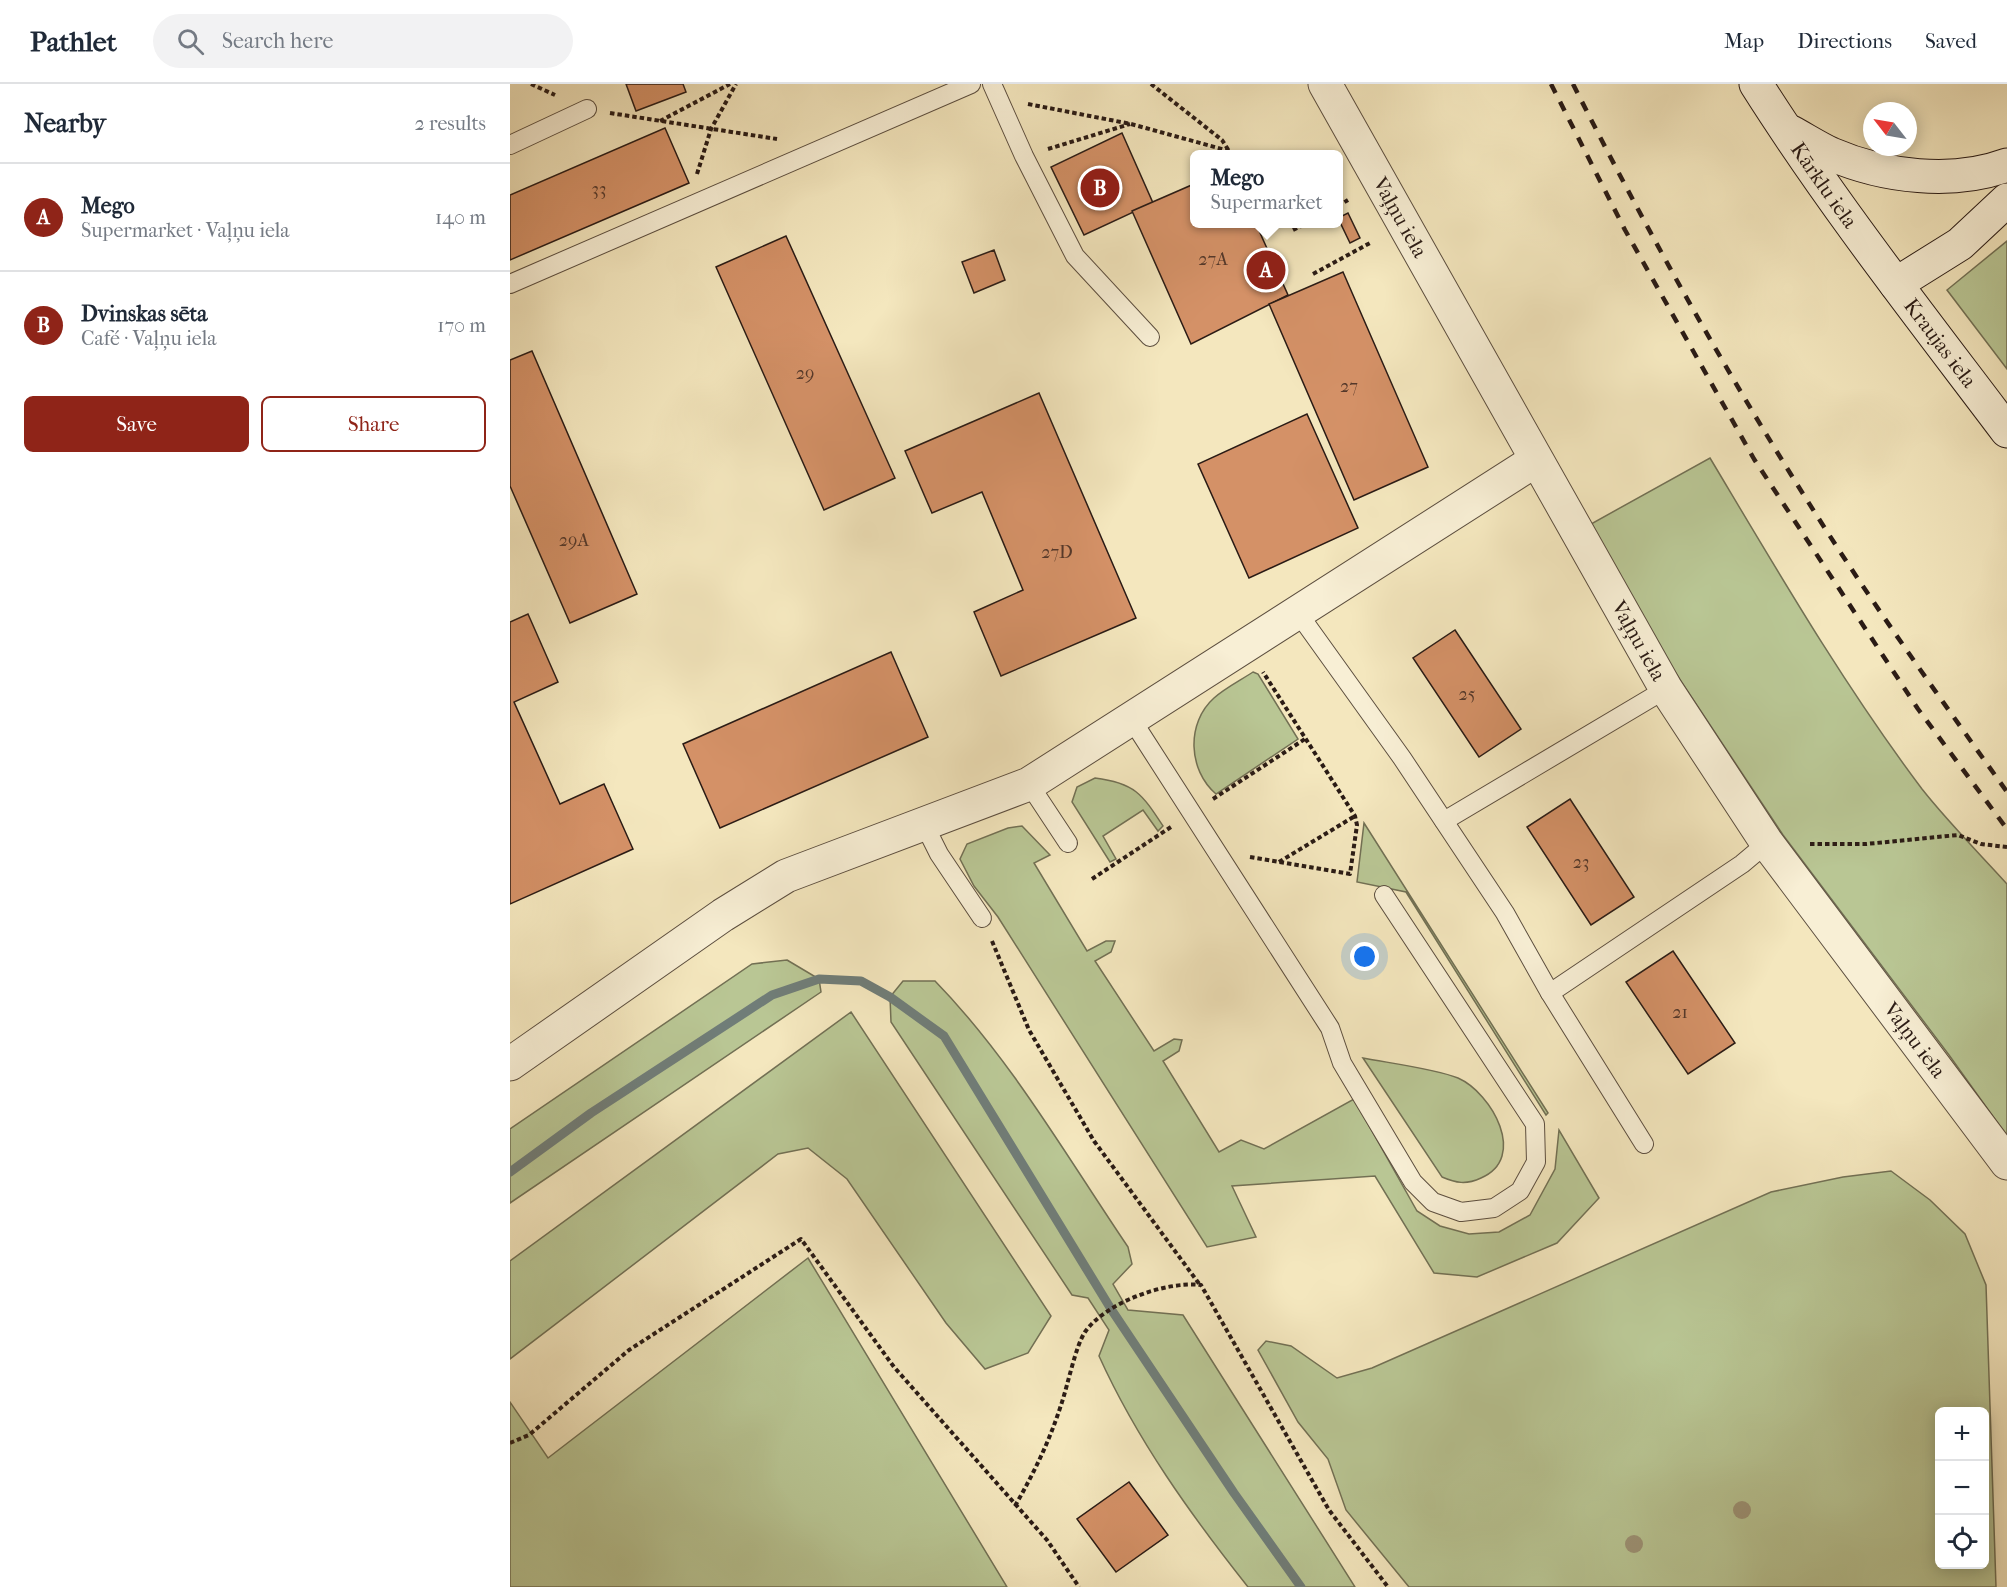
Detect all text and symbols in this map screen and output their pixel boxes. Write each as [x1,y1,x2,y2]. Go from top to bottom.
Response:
search box [153,14,573,68]
text: Pathlet [30,25,117,58]
icon: search [174,25,207,58]
text: Search here [222,28,333,54]
text: Map [1724,29,1764,53]
text: Directions [1797,29,1892,53]
text: Saved [1925,29,1977,53]
north arrow [1863,102,1917,156]
text: Nearby [24,108,106,139]
text: 2 results [415,112,486,135]
street label: Kārklu iela [1786,138,1863,233]
popup [1190,150,1343,228]
text: Mego [1210,165,1264,191]
pin: B [1080,166,1120,210]
street label: Vaļņu iela [1368,172,1432,262]
house number: 33 [592,179,606,200]
text: Supermarket [1210,191,1323,214]
text: Mego [81,193,135,219]
text: A [37,206,50,229]
text: 140 m [435,206,486,229]
text: Supermarket · Vaļņu iela [81,219,290,242]
pin: A [1246,248,1286,292]
house number: 27A [1198,249,1228,270]
street label: Kraujas iela [1899,294,1982,392]
text: Dvinskas sēta [81,301,208,327]
text: B [37,314,50,337]
text: 170 m [437,314,486,337]
text: Café · Vaļņu iela [81,327,216,350]
house number: 29 [796,363,814,384]
house number: 27 [1340,376,1358,397]
button: Save [24,396,249,452]
button: Share [261,396,486,452]
house number: 29A [559,530,590,551]
house number: 27D [1041,542,1073,563]
street label: Vaļņu iela [1606,595,1671,685]
house number: 25 [1458,684,1476,705]
house number: 23 [1573,852,1589,873]
your location [1350,942,1379,971]
street label: Vaļņu iela [1878,997,1951,1083]
house number: 21 [1672,1002,1688,1023]
map controls [1935,1407,1989,1569]
button: + [1935,1407,1989,1461]
button: − [1935,1461,1989,1515]
button: locate [1935,1515,1989,1569]

